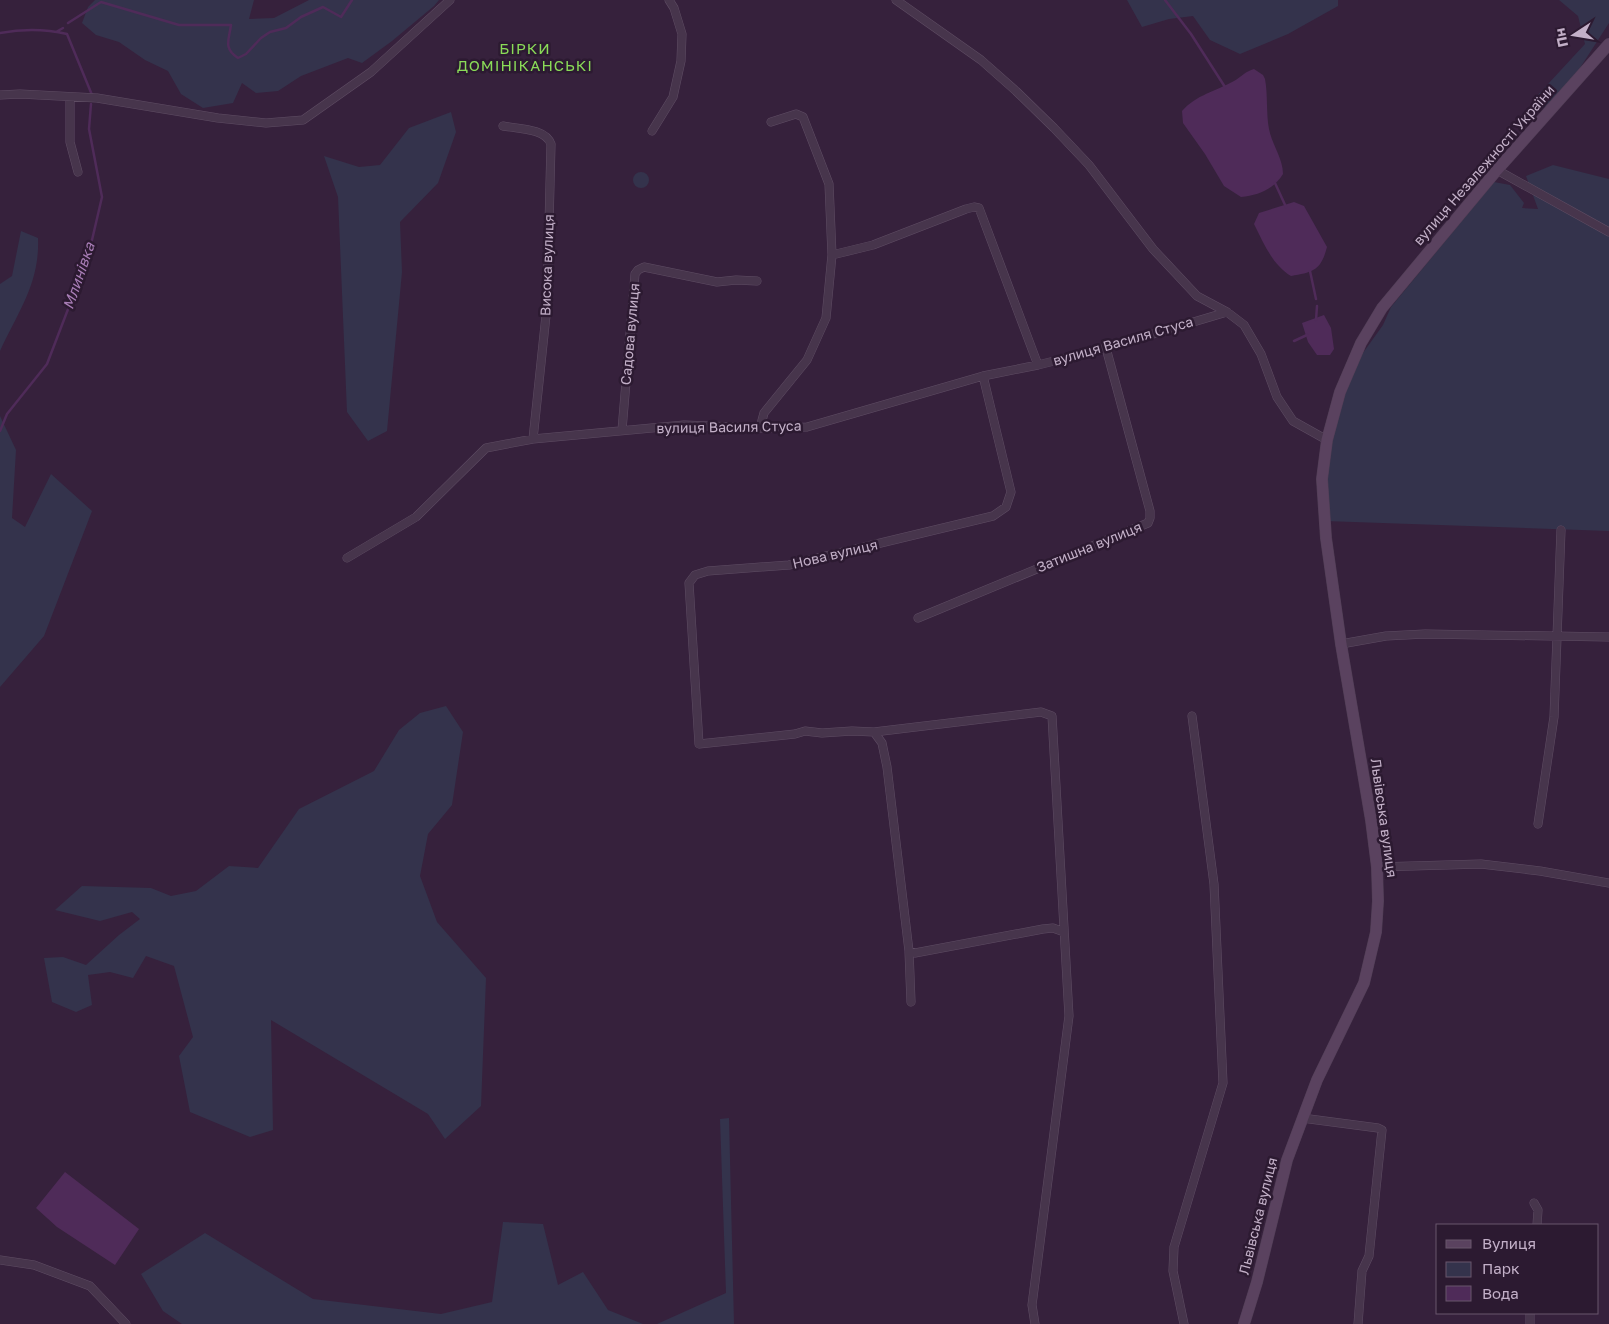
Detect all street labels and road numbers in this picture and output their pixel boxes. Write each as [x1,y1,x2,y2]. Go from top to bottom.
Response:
street label: вулиця Незалежності України [1410,81,1558,248]
street label: Висока вулиця [536,214,557,316]
street label: Садова вулиця [617,282,642,386]
street label: вулиця Василя Стуса [1051,312,1195,369]
street label: вулиця Василя Стуса [656,417,802,436]
street label: Затишна вулиця [1034,518,1144,575]
street label: Нова вулиця [791,535,879,572]
street label: Львівська вулиця [1368,757,1401,879]
street label: Львівська вулиця [1235,1156,1280,1276]

